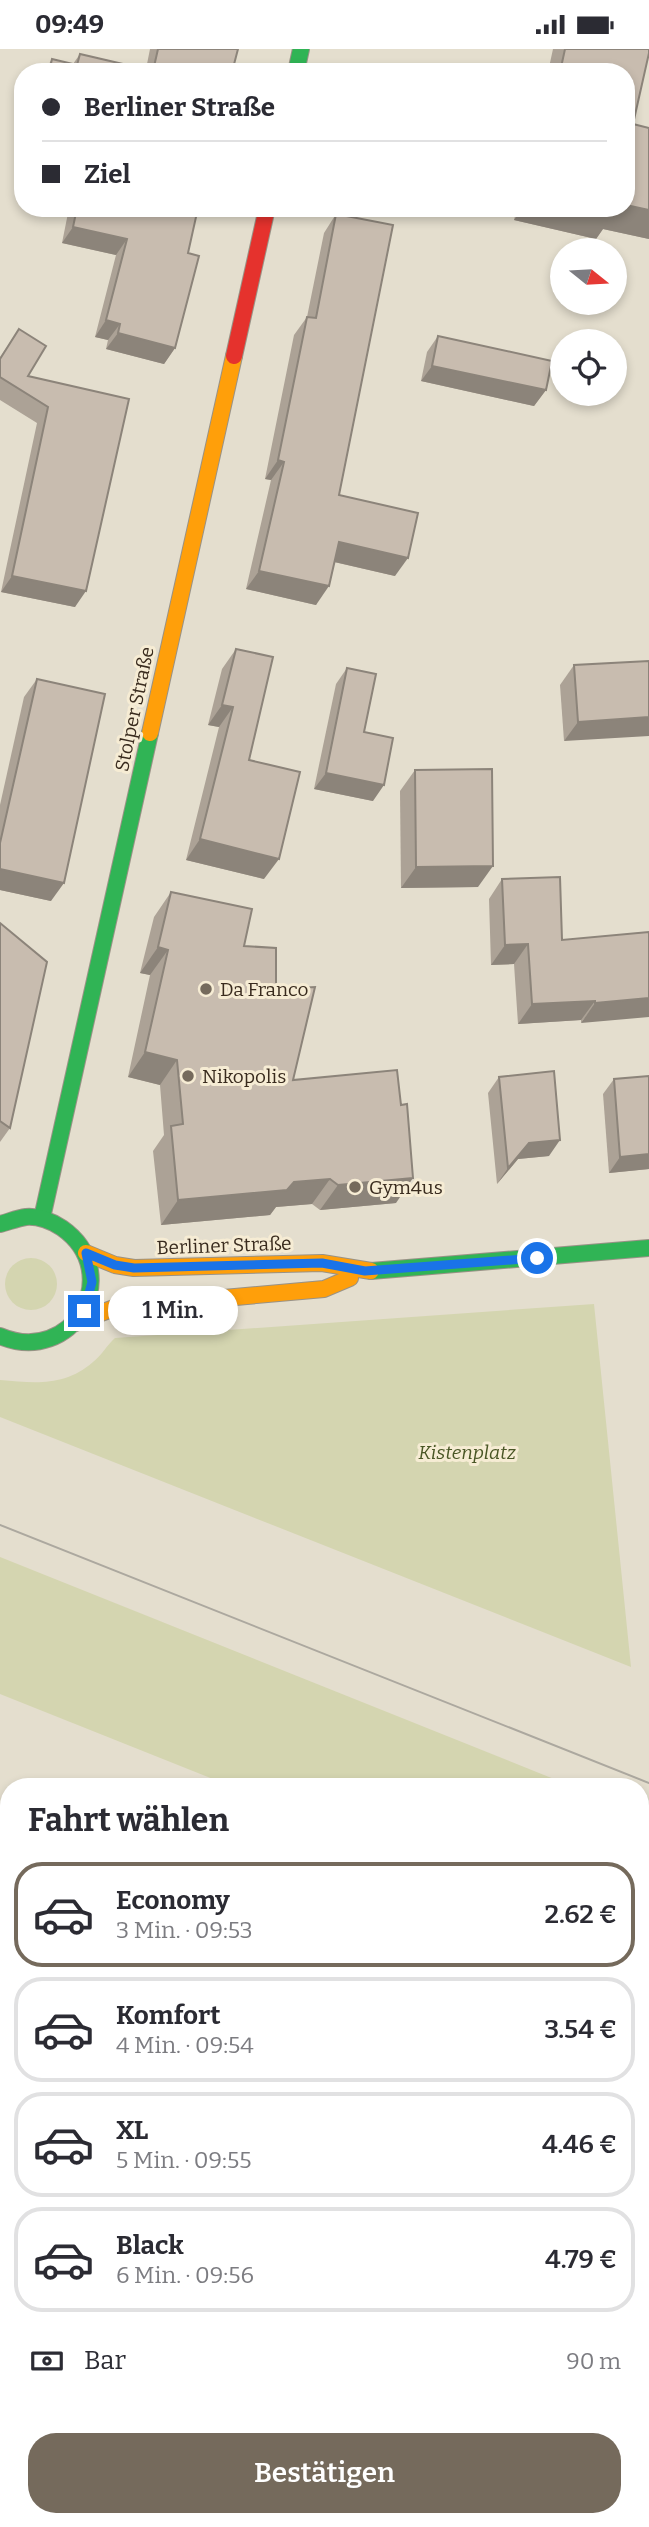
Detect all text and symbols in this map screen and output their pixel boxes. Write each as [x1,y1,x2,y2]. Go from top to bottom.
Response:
text: 09:49 [35,9,104,40]
text: Berliner Straße [84,92,275,123]
text: Ziel [84,159,131,190]
north arrow [550,238,626,315]
map controls [550,238,627,406]
button: locate [550,329,627,406]
street label: Stolper Straße [110,645,159,774]
place label: Da Franco [220,978,308,1001]
marker: Da Franco [198,981,214,997]
place label: Nikopolis [202,1065,286,1088]
marker: Nikopolis [180,1068,196,1084]
place label: Gym4us [369,1176,443,1199]
marker: Gym4us [347,1179,363,1195]
street label: Berliner Straße [156,1232,292,1259]
route start [521,1242,553,1274]
callout: 1 Min. [108,1287,238,1335]
route end [68,1295,100,1327]
text: 1 Min. [142,1296,204,1324]
park label: Kistenplatz [418,1441,516,1464]
text: Fahrt wählen [28,1801,229,1839]
icon: car [32,1883,95,1946]
text: Economy [116,1885,230,1916]
text: 2.62 € [544,1899,617,1930]
text: 3 Min. · 09:53 [116,1916,253,1944]
icon: car [32,1998,95,2061]
text: Komfort [116,2000,221,2031]
text: 3.54 € [544,2014,617,2045]
text: 4 Min. · 09:54 [116,2031,254,2059]
icon: car [32,2113,95,2176]
text: XL [116,2115,148,2146]
text: 4.46 € [542,2129,617,2160]
text: 5 Min. · 09:55 [116,2146,252,2174]
icon: car [32,2228,95,2291]
text: Black [116,2230,184,2261]
text: 4.79 € [545,2244,617,2275]
text: 6 Min. · 09:56 [116,2261,254,2289]
icon: cash [28,2342,66,2380]
text: Bar [84,2345,126,2376]
text: 90 m [566,2347,621,2375]
button: Bestätigen [28,2433,621,2513]

